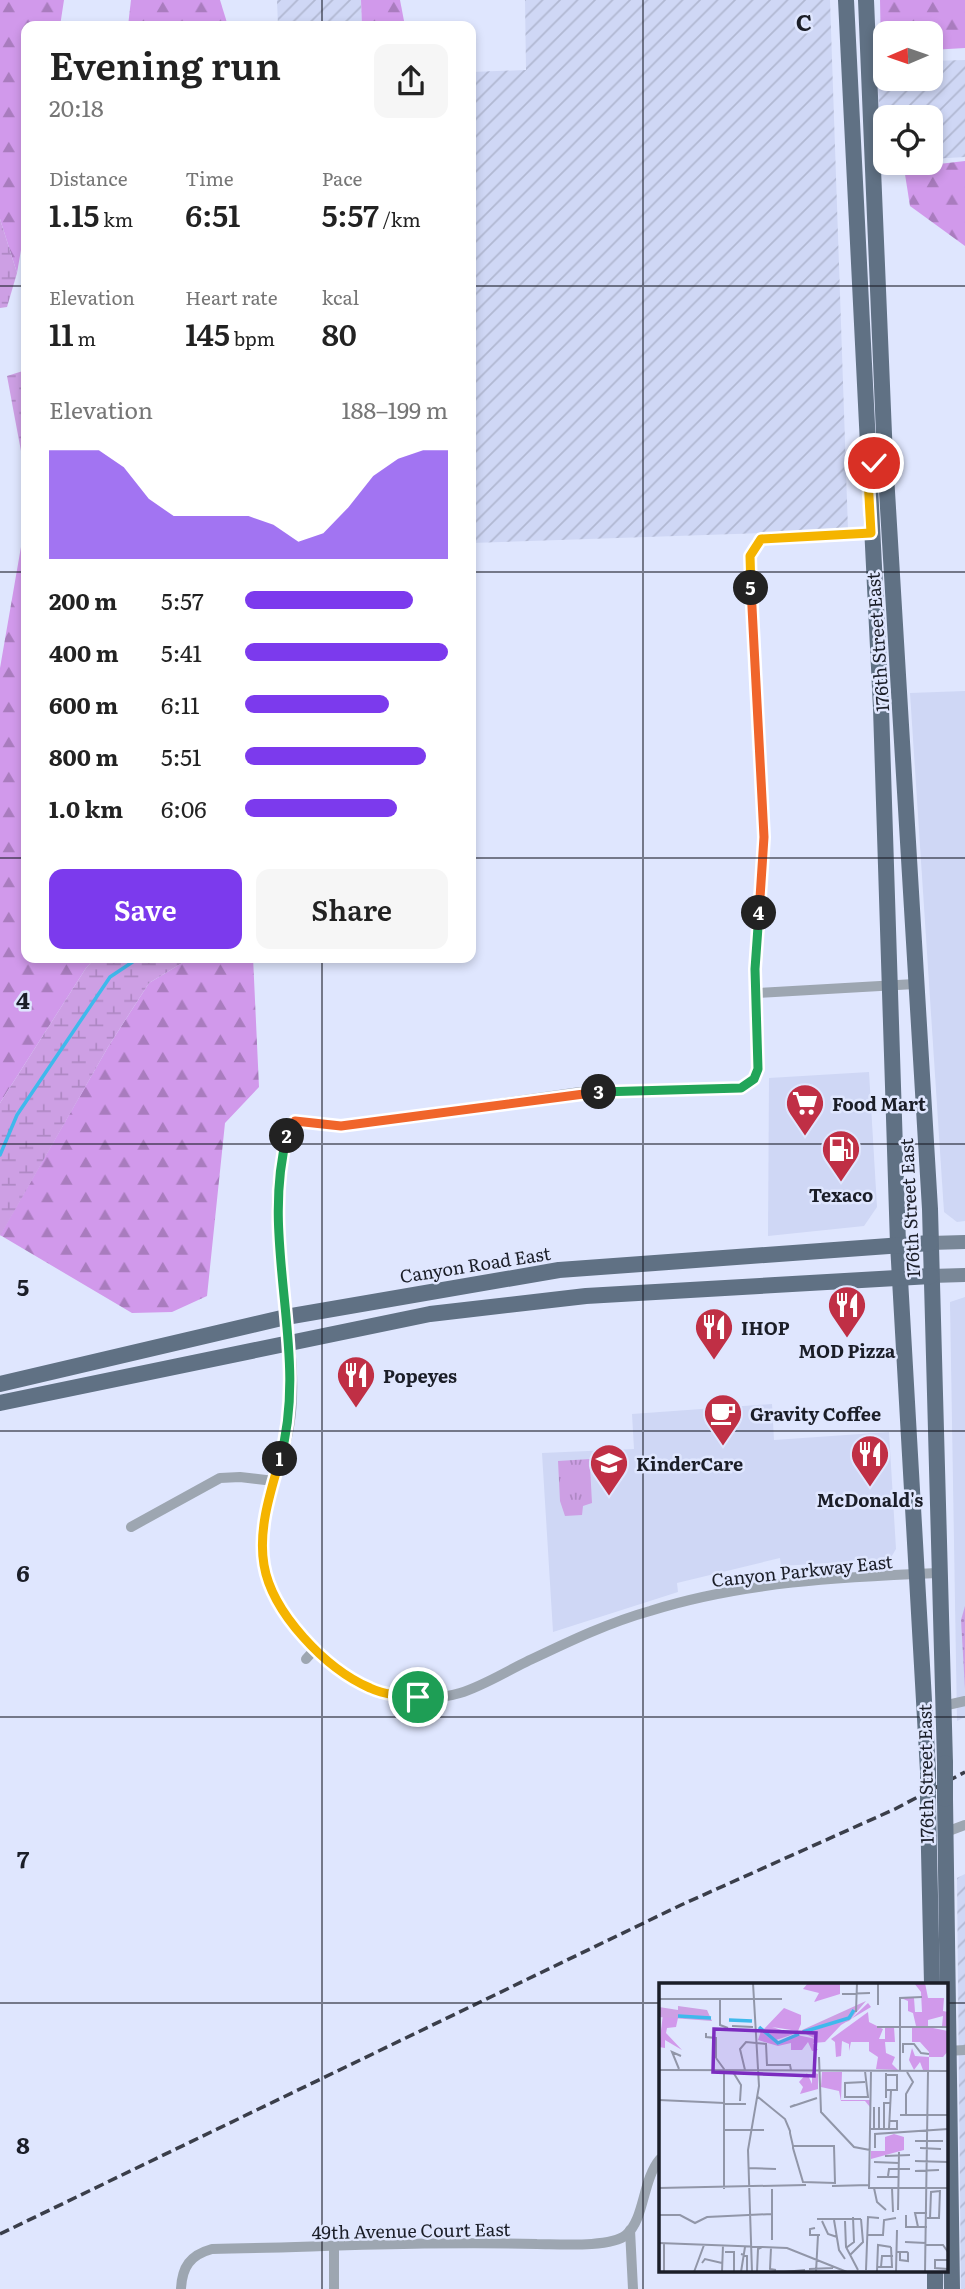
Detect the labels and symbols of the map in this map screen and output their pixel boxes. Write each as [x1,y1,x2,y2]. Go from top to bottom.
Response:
text: C [796,4,812,38]
north arrow [873,21,943,91]
pin [844,433,904,493]
pin: 5 [734,570,768,606]
street label: 176th Street East [859,571,895,713]
pin: 4 [742,895,776,930]
text: 4 [16,982,30,1016]
pin: 3 [582,1074,616,1110]
supermarket icon: Food Mart [784,1082,826,1137]
place label: Food Mart [832,1090,926,1117]
pin: 2 [270,1118,304,1154]
fuel station icon: Texaco [820,1128,862,1183]
street label: 176th Street East [892,1137,926,1278]
place label: Texaco [809,1181,873,1208]
street label: Canyon Road East [398,1239,553,1289]
text: 5 [17,1269,29,1303]
restaurant icon: MOD Pizza [826,1284,868,1339]
restaurant icon: IHOP [693,1306,735,1361]
place label: IHOP [741,1314,790,1341]
place label: MOD Pizza [799,1337,896,1364]
restaurant icon: Popeyes [335,1354,377,1409]
place label: Popeyes [383,1362,457,1389]
cafe icon: Gravity Coffee [702,1392,744,1447]
place label: Gravity Coffee [750,1400,881,1427]
restaurant icon: McDonald's [849,1433,891,1488]
pin: 1 [262,1442,298,1476]
school or university icon: KinderCare [588,1442,630,1497]
place label: KinderCare [636,1450,743,1477]
place label: McDonald's [817,1486,923,1513]
street label: Canyon Parkway East [710,1547,895,1593]
text: 6 [16,1555,30,1589]
pin [388,1667,448,1727]
street label: 176th Street East [910,1703,940,1844]
text: 7 [17,1841,30,1875]
inset map [659,1983,948,2272]
text: 8 [16,2127,30,2161]
street label: 49th Avenue Court East [311,2215,511,2245]

